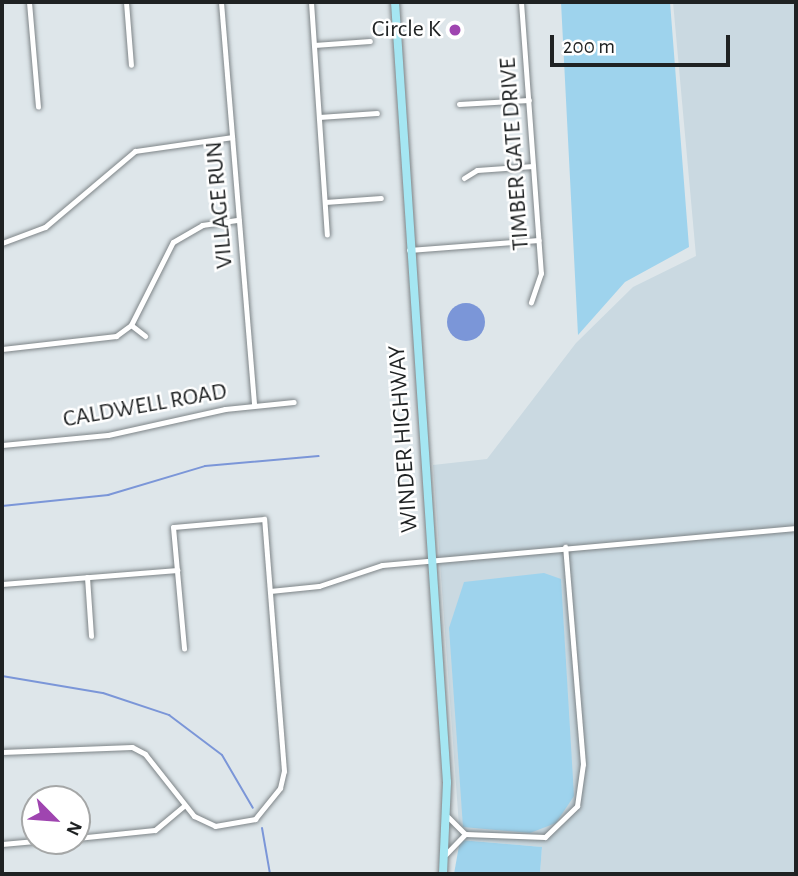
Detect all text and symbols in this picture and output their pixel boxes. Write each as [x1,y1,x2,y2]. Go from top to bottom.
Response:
place label: Circle K [372,16,441,44]
scale bar [553,21,733,65]
marker: Circle K [447,22,463,38]
text: 200 m [563,36,615,57]
street label: TIMBER GATE DRIVE [494,57,536,251]
street label: VILLAGE RUN [200,140,240,270]
street label: WINDER HIGHWAY [383,344,425,534]
street label: CALDWELL ROAD [61,377,229,435]
north arrow [21,785,91,855]
text: N [62,818,85,838]

